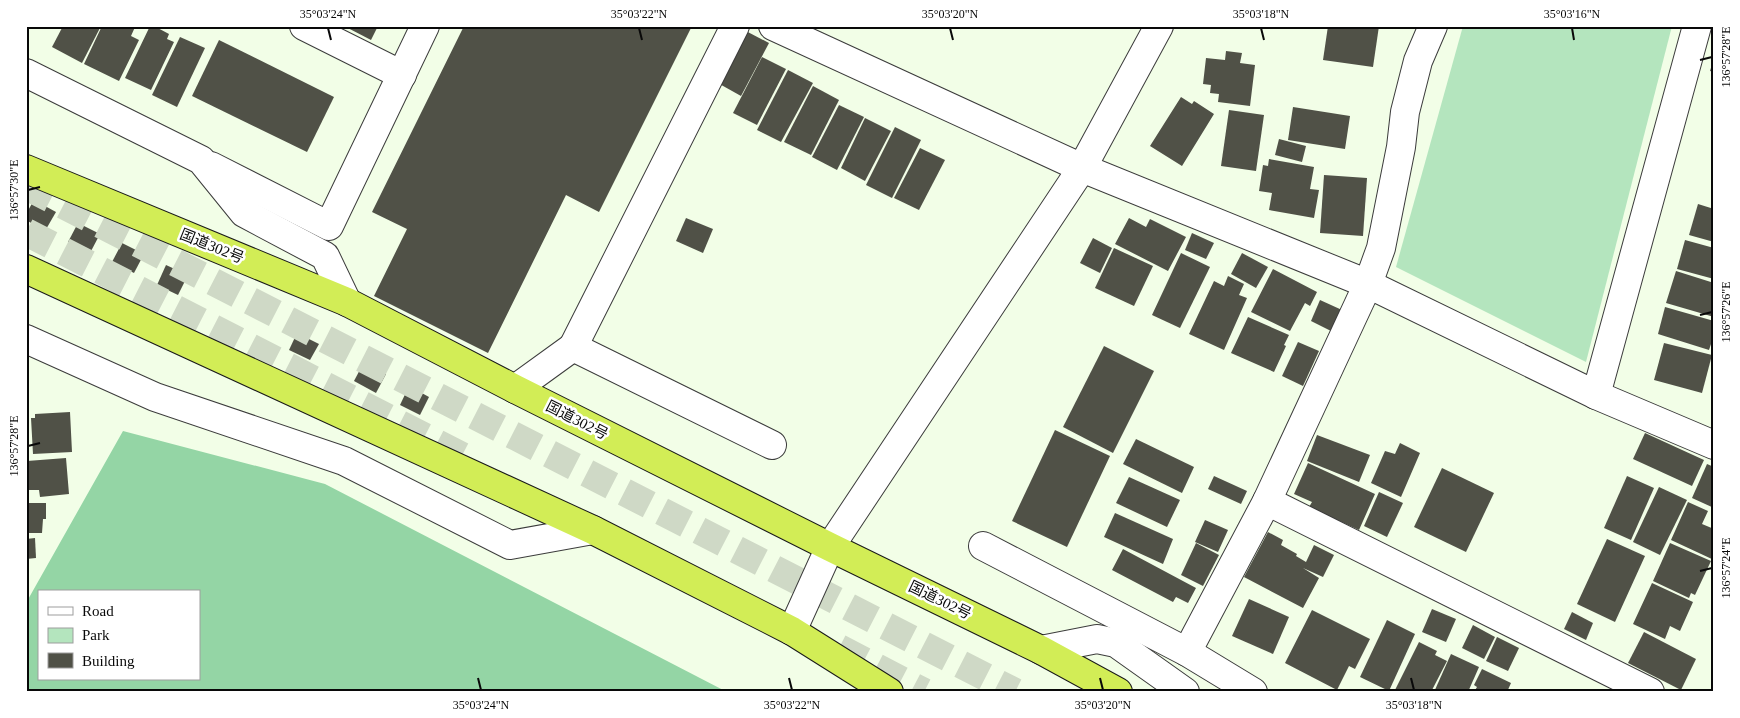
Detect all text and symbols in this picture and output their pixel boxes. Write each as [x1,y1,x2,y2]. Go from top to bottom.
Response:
text: 35°03'24"N [300,7,357,21]
text: 35°03'22"N [611,7,668,21]
text: 35°03'20"N [922,7,979,21]
text: 35°03'18"N [1233,7,1290,21]
text: 35°03'16"N [1544,7,1601,21]
text: 136°57'28"E [1719,26,1733,88]
text: 136°57'30"E [7,159,21,221]
street label: 国道302号 [178,226,246,266]
text: 136°57'26"E [1719,281,1733,343]
street label: 国道302号 [543,398,611,442]
text: 136°57'28"E [7,415,21,477]
text: 136°57'24"E [1719,537,1733,599]
street label: 国道302号 [906,578,974,622]
legend [38,590,200,680]
text: Road [82,603,114,619]
text: Park [82,627,110,643]
text: Building [82,653,135,669]
text: 35°03'24"N [453,698,510,712]
text: 35°03'22"N [764,698,821,712]
text: 35°03'20"N [1075,698,1132,712]
text: 35°03'18"N [1386,698,1443,712]

